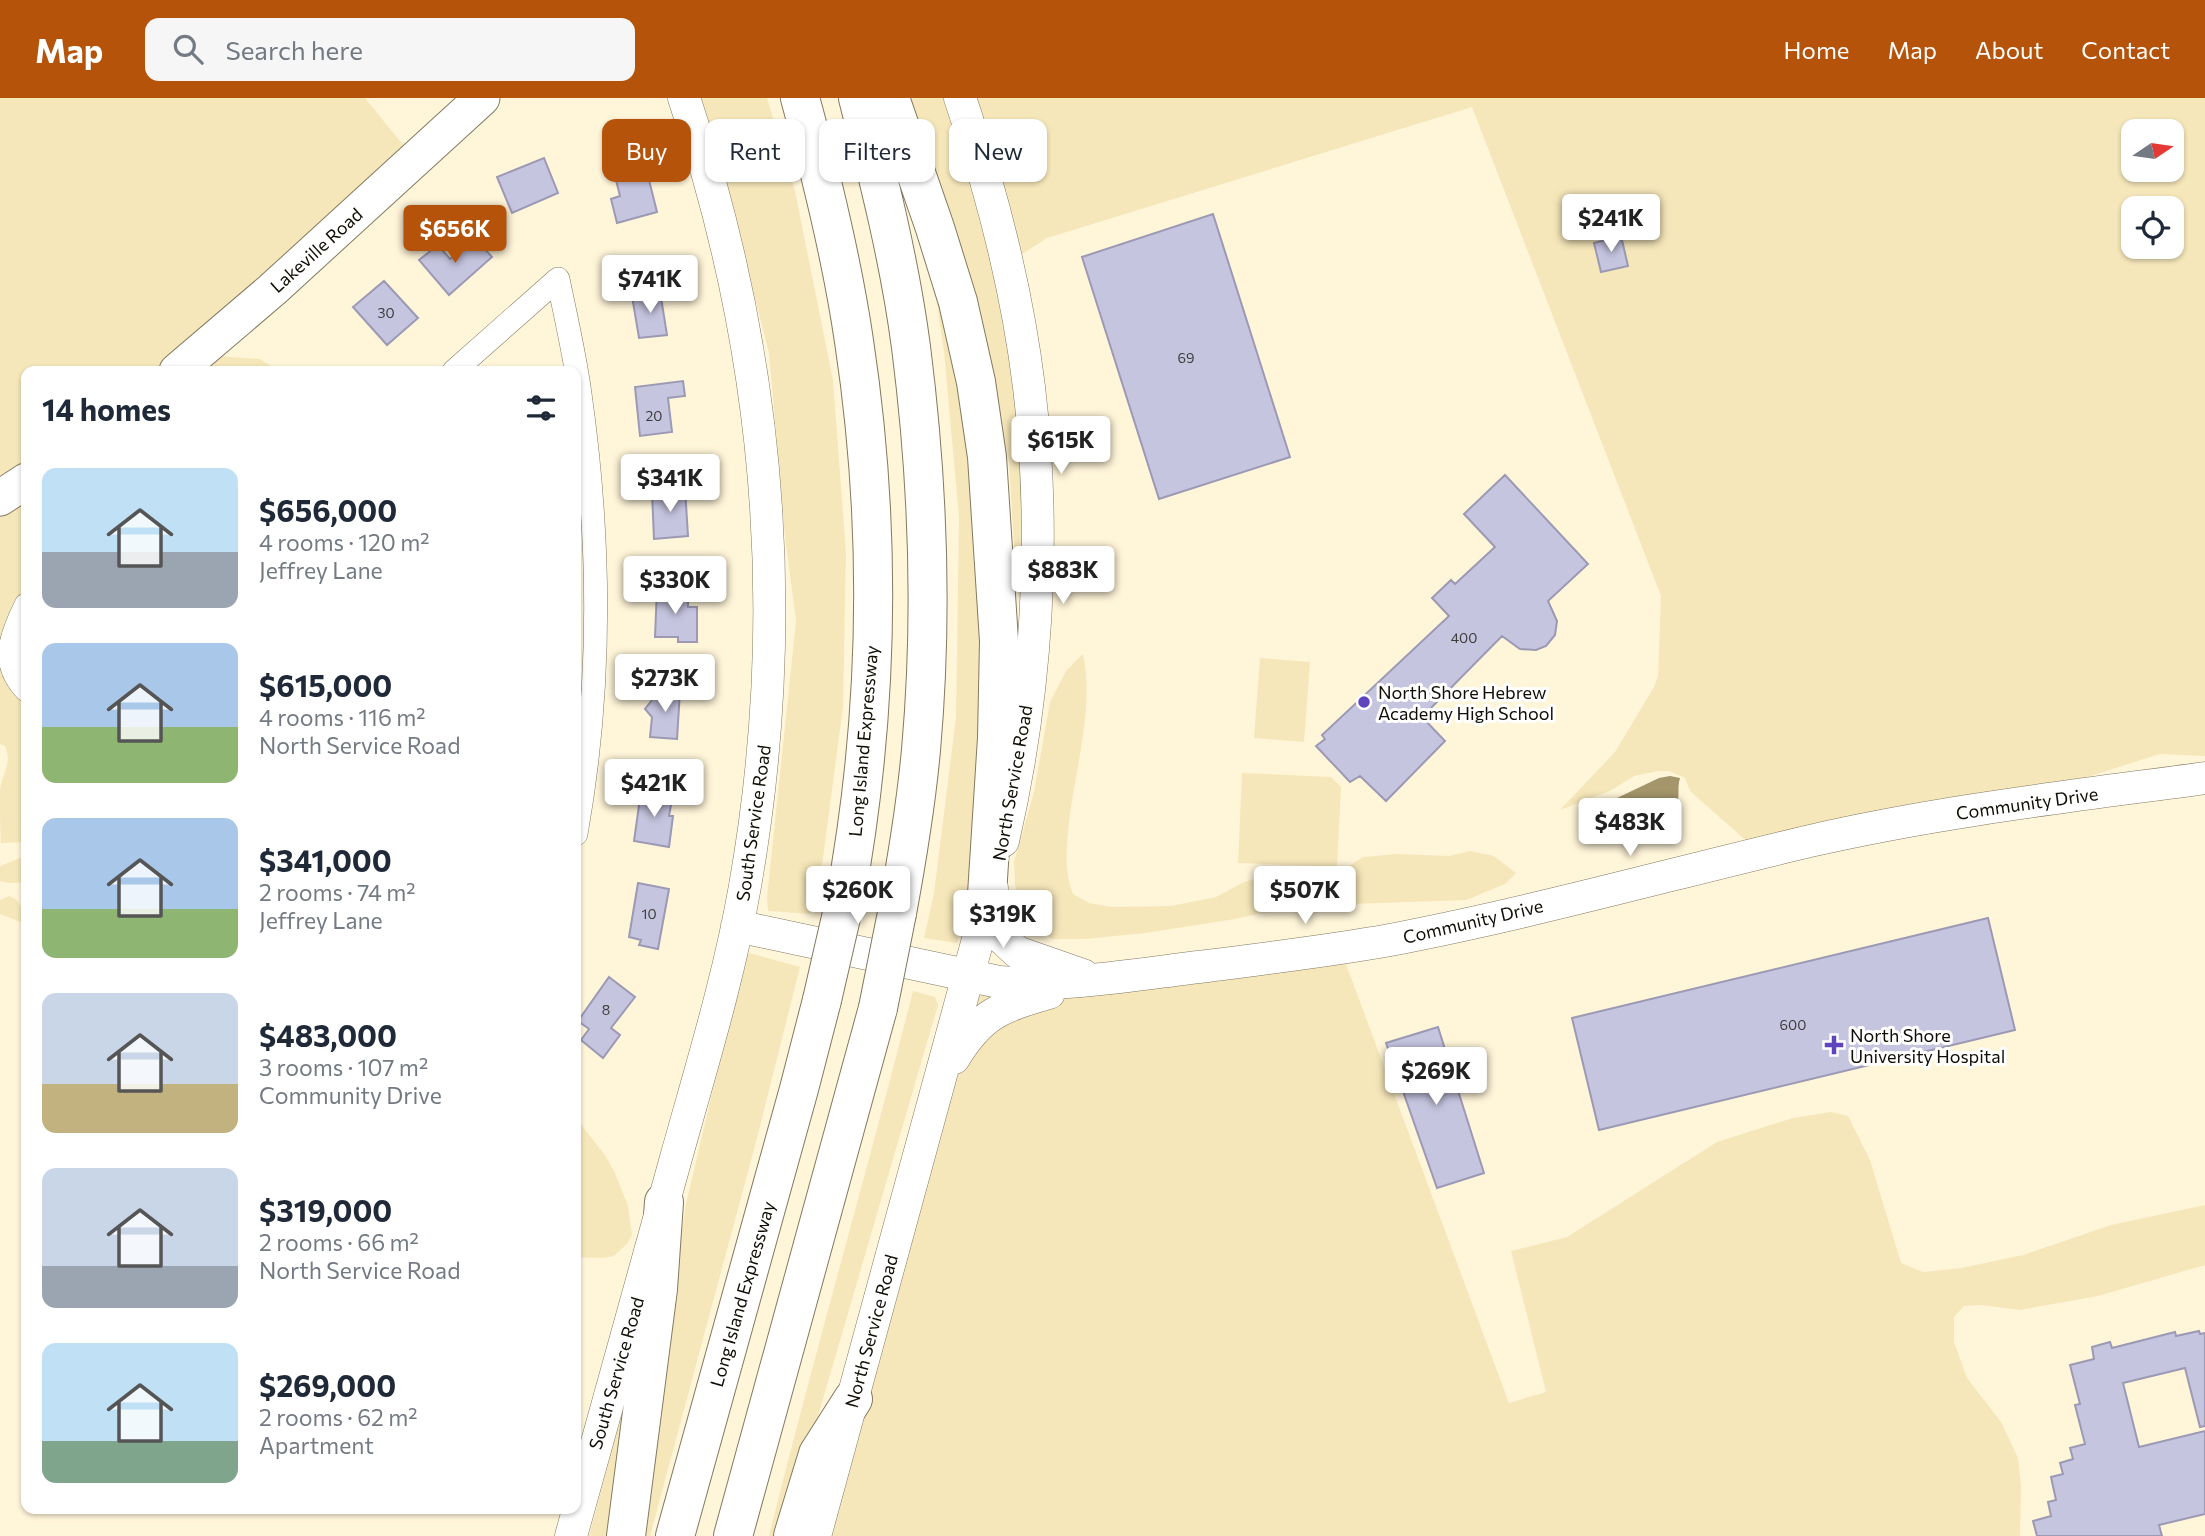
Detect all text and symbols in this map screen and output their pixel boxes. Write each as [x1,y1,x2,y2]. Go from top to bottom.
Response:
search box [145,18,635,81]
text: Map [35,29,103,70]
icon: search [169,30,207,68]
text: Search here [225,34,363,65]
text: Home [1784,35,1850,64]
text: Map [1888,35,1937,64]
text: About [1975,35,2043,64]
text: Contact [2081,35,2170,64]
chip: Buy [602,119,691,182]
chip: Rent [705,119,805,182]
chip: Filters [819,119,935,182]
chip: New [949,119,1047,182]
north arrow [2121,119,2184,182]
map controls [2121,119,2184,259]
pin: $241K [1562,194,1660,254]
button: locate [2121,196,2184,259]
street label: Lakeville Road [265,203,367,297]
text: $241K [1578,203,1644,231]
pin: $656K [406,206,504,265]
text: $656K [419,214,491,242]
pin: $741K [601,256,699,315]
text: $741K [618,264,682,292]
house number: 30 [377,304,395,321]
house number: 69 [1178,349,1194,366]
icon: filters [522,389,560,427]
text: 14 homes [42,390,171,427]
house number: 20 [646,407,662,424]
pin: $615K [1012,416,1110,476]
text: $615K [1027,425,1095,453]
pin: $341K [621,454,719,514]
text: $341K [637,463,703,491]
text: $656,000 [259,491,397,528]
icon: home [98,496,182,580]
text: 4 rooms · 120 m² [259,528,430,556]
pin: $883K [1014,546,1112,606]
text: $883K [1028,555,1098,583]
text: Jeffrey Lane [259,556,383,584]
pin: $330K [626,556,724,616]
text: $330K [639,565,711,593]
house number: 400 [1451,629,1477,646]
street label: Long Island Expressway [844,644,882,838]
pin: $273K [616,654,714,714]
text: $273K [631,663,699,691]
text: $615,000 [259,666,392,703]
icon: home [98,671,182,755]
place label: North Shore Hebrew Academy High School [1378,681,1554,724]
marker: North Shore Hebrew Academy High School [1356,694,1372,710]
text: 4 rooms · 116 m² [259,703,426,731]
street label: North Service Road [987,703,1037,863]
text: North Service Road [259,731,460,759]
street label: South Service Road [731,743,775,903]
pin: $421K [605,760,703,819]
text: $421K [621,768,687,796]
street label: Community Drive [1955,782,2099,824]
pin: $483K [1581,798,1679,858]
text: $483K [1595,807,1665,835]
text: $341,000 [259,841,392,878]
icon: home [98,846,182,930]
pin: $260K [809,866,907,926]
pin: $507K [1256,866,1354,926]
text: $260K [822,875,894,903]
text: $507K [1270,875,1340,903]
text: 2 rooms · 74 m² [259,878,415,906]
pin: $319K [954,890,1052,950]
street label: Community Drive [1401,894,1545,948]
text: $319K [969,899,1037,927]
house number: 10 [641,905,657,922]
text: Jeffrey Lane [259,906,383,934]
house number: 8 [602,1001,610,1018]
text: $483,000 [259,1016,397,1053]
house number: 600 [1780,1016,1806,1033]
icon: home [98,1021,182,1105]
place label: North Shore University Hospital [1850,1024,2005,1067]
marker: North Shore University Hospital [1824,1035,1844,1055]
pin: $269K [1387,1048,1485,1107]
text: 3 rooms · 107 m² [259,1053,428,1081]
text: $269K [1401,1056,1471,1084]
text: Community Drive [259,1081,442,1109]
text: $319,000 [259,1191,392,1228]
icon: home [98,1196,182,1280]
street label: Long Island Expressway [705,1199,779,1389]
text: 2 rooms · 66 m² [259,1228,419,1256]
street label: North Service Road [840,1252,902,1410]
text: North Service Road [259,1256,460,1284]
street label: South Service Road [584,1294,648,1452]
text: $269,000 [259,1366,396,1403]
icon: home [98,1371,182,1455]
text: 2 rooms · 62 m² [259,1403,418,1431]
text: Apartment [259,1431,374,1459]

